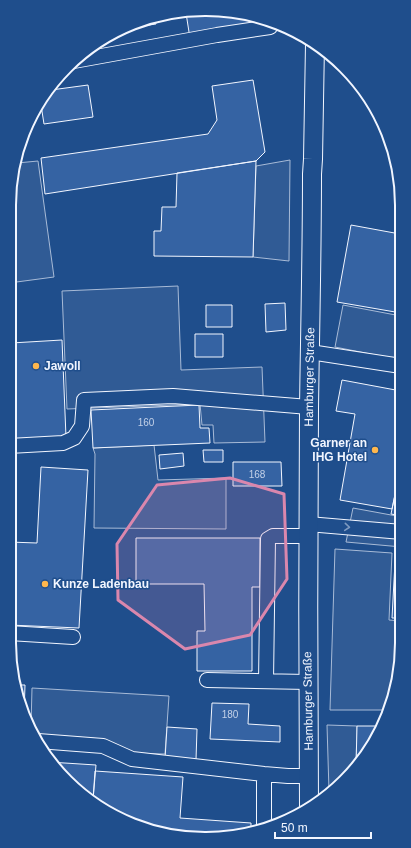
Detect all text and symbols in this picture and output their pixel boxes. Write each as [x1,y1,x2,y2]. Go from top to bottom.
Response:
street label: Hamburger Straße [302,327,317,427]
place label: Jawoll [44,359,81,373]
marker: Jawoll [31,361,41,371]
house number: 160 [138,417,155,428]
place label: Garner an IHG Hotel [310,436,367,464]
marker: Garner an IHG Hotel [370,445,380,455]
house number: 168 [249,469,266,480]
one-way arrow [344,523,350,532]
place label: Kunze Ladenbau [53,577,149,591]
marker: Kunze Ladenbau [40,579,50,589]
street label: Hamburger Straße [300,651,316,751]
house number: 180 [222,709,239,720]
scale bar [275,814,371,840]
text: 50 m [281,821,308,835]

